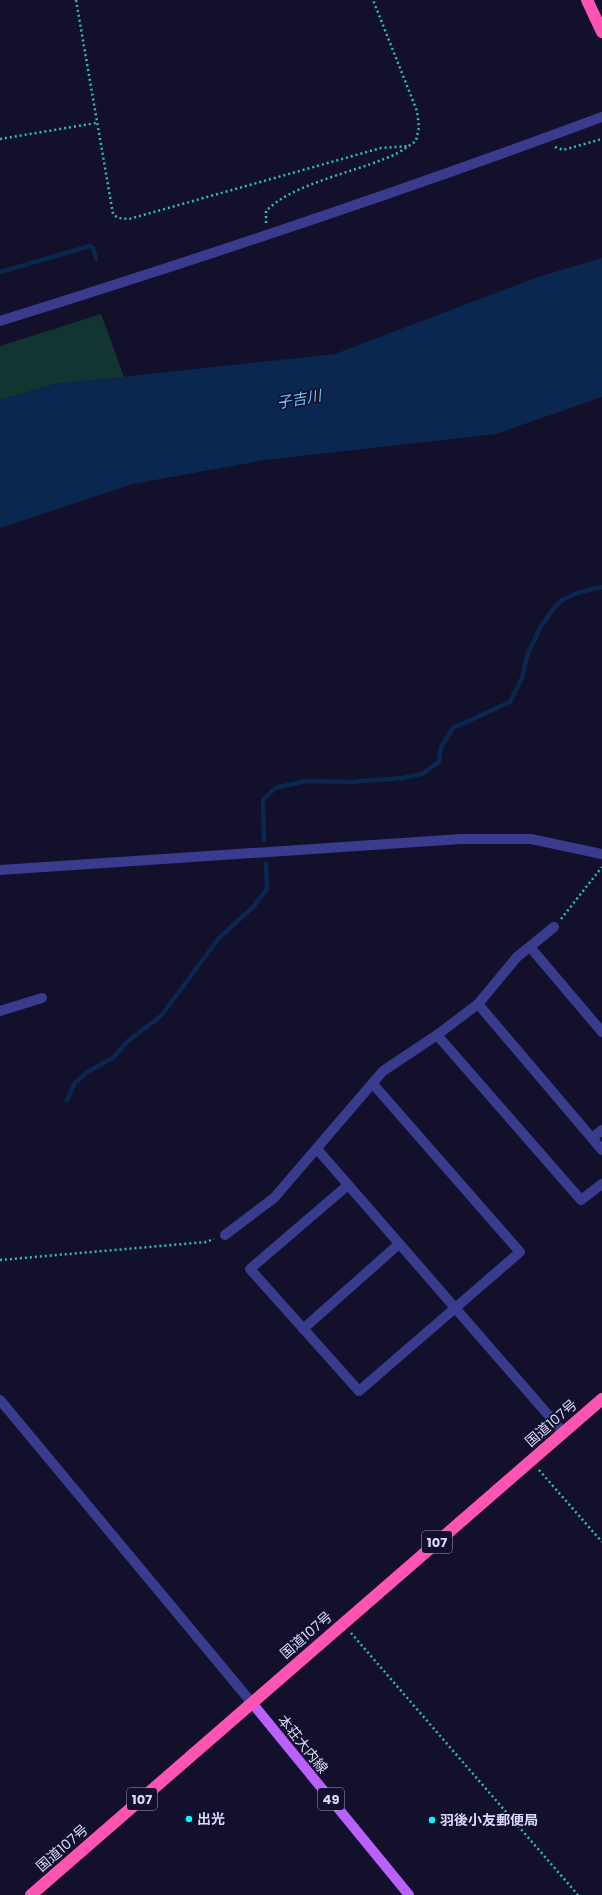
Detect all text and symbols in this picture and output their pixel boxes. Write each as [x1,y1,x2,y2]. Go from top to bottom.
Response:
water label: 子吉川 [275,384,325,413]
street label: 国道107号 [521,1395,581,1451]
road number: 107 [422,1531,452,1553]
street label: 国道107号 [276,1607,336,1663]
street label: 本荘大内線 [273,1711,333,1777]
road number: 107 [127,1788,157,1810]
road number: 49 [318,1788,344,1810]
place label: 出光 [197,1809,225,1829]
place label: 羽後小友郵便局 [440,1810,538,1830]
marker: 出光 [184,1814,194,1824]
marker: 羽後小友郵便局 [427,1815,437,1825]
street label: 国道107号 [32,1820,92,1876]

